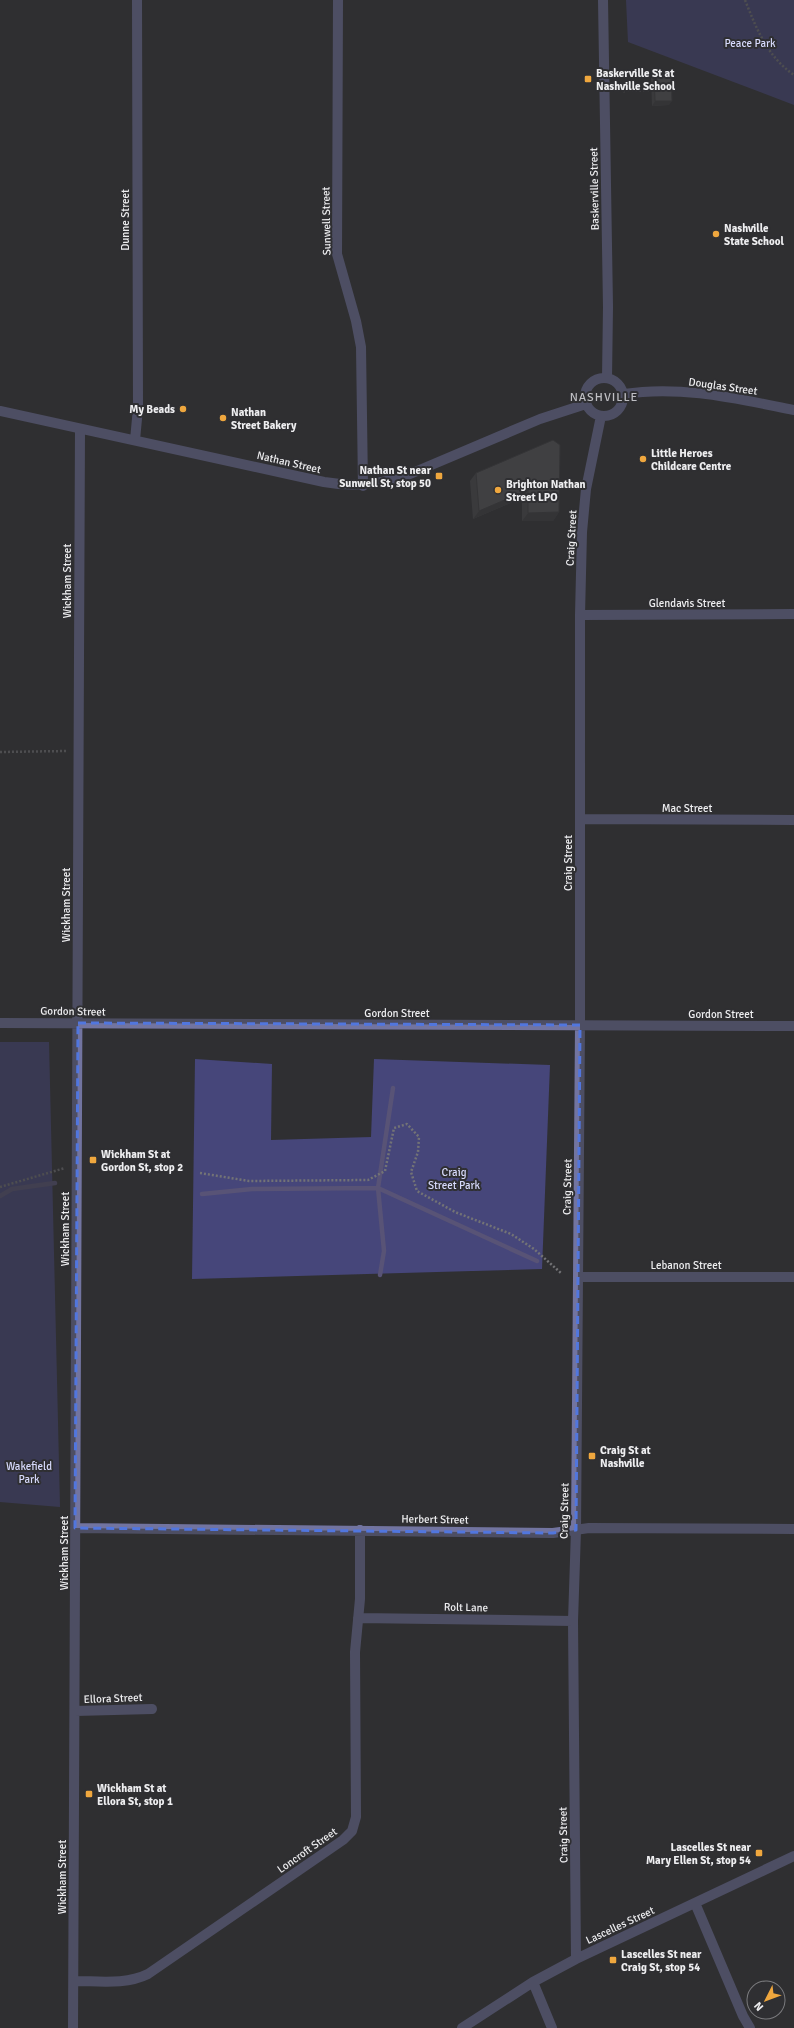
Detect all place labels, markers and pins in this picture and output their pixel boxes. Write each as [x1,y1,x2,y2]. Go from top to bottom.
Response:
place label: Baskerville St at Nashville School [596,67,676,93]
marker: Baskerville St at Nashville School [583,74,593,84]
place label: Nashville State School [724,222,785,248]
marker: Nashville State School [711,229,721,239]
place label: My Beads [129,403,175,416]
marker: My Beads [178,404,188,414]
place label: Nathan Street Bakery [231,406,297,432]
marker: Nathan Street Bakery [218,413,228,423]
place label: Little Heroes Childcare Centre [651,447,732,473]
marker: Little Heroes Childcare Centre [638,454,648,464]
place label: Nathan St near Sunwell St, stop 50 [339,464,432,490]
marker: Nathan St near Sunwell St, stop 50 [434,471,444,481]
place label: Brighton Nathan Street LPO [506,478,586,504]
marker: Brighton Nathan Street LPO [493,485,503,495]
place label: Wickham St at Gordon St, stop 2 [101,1148,183,1174]
marker: Wickham St at Gordon St, stop 2 [88,1155,98,1165]
place label: Craig St at Nashville [600,1444,651,1470]
marker: Craig St at Nashville [587,1451,597,1461]
place label: Wickham St at Ellora St, stop 1 [97,1782,173,1808]
marker: Wickham St at Ellora St, stop 1 [84,1789,94,1799]
place label: Lascelles St near Mary Ellen St, stop 54 [646,1841,752,1867]
marker: Lascelles St near Mary Ellen St, stop 54 [754,1848,764,1858]
place label: Lascelles St near Craig St, stop 54 [621,1948,702,1974]
marker: Lascelles St near Craig St, stop 54 [608,1955,618,1965]

